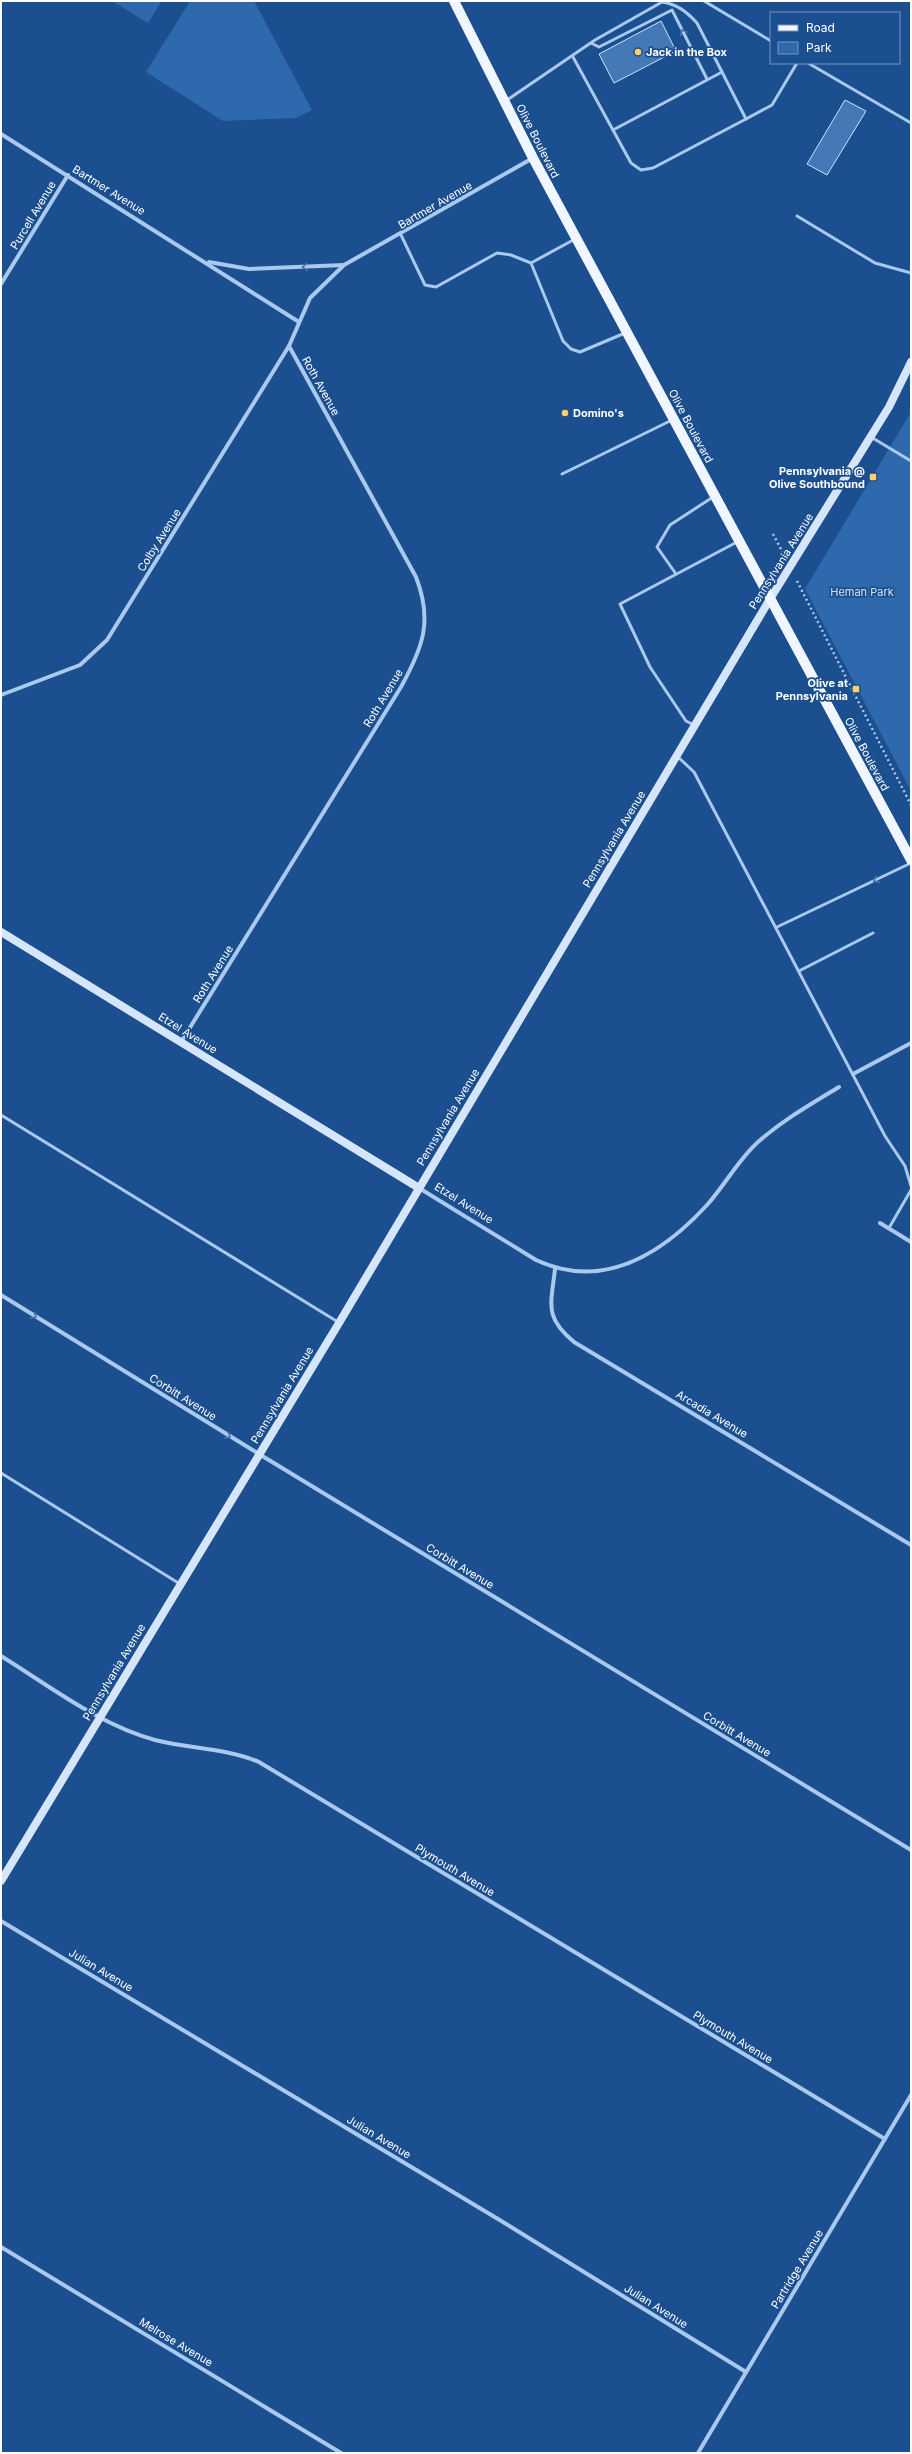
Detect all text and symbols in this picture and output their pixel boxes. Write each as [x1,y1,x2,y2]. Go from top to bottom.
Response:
legend [770,12,900,64]
text: Road [806,20,835,35]
one-way arrow [680,29,688,36]
text: Park [806,40,832,55]
place label: Jack in the Box [646,45,728,59]
marker: Jack in the Box [633,47,643,57]
street label: Olive Boulevard [513,102,563,180]
street label: Bartmer Avenue [70,162,148,218]
street label: Purcell Avenue [7,178,59,252]
street label: Bartmer Avenue [395,178,475,232]
one-way arrow [302,263,308,272]
street label: Roth Avenue [299,354,343,418]
street label: Olive Boulevard [666,387,716,465]
place label: Domino's [573,406,624,420]
marker: Domino's [560,408,570,418]
place label: Pennsylvania @ Olive Southbound [769,464,865,491]
marker: Pennsylvania @ Olive Southbound [868,472,878,482]
street label: Colby Avenue [134,506,184,574]
street label: Pennsylvania Avenue [746,510,816,612]
park label: Heman Park [830,585,894,599]
street label: Roth Avenue [360,666,406,730]
place label: Olive at Pennsylvania [776,676,848,703]
marker: Olive at Pennsylvania [851,684,861,694]
street label: Olive Boulevard [842,715,892,793]
street label: Pennsylvania Avenue [580,788,648,890]
one-way arrow [872,875,880,883]
street label: Roth Avenue [190,943,236,1005]
street label: Etzel Avenue [156,1009,220,1057]
street label: Pennsylvania Avenue [414,1066,482,1168]
street label: Etzel Avenue [432,1179,496,1227]
one-way arrow [30,1311,37,1319]
street label: Pennsylvania Avenue [248,1344,316,1446]
street label: Corbitt Avenue [147,1371,219,1423]
street label: Arcadia Avenue [673,1387,751,1441]
one-way arrow [224,1431,231,1438]
street label: Corbitt Avenue [423,1540,497,1592]
street label: Pennsylvania Avenue [80,1621,148,1723]
street label: Corbitt Avenue [700,1708,774,1760]
street label: Plymouth Avenue [413,1841,497,1899]
street label: Julian Avenue [66,1945,136,1995]
street label: Plymouth Avenue [691,2008,775,2066]
street label: Julian Avenue [344,2112,414,2162]
street label: Partridge Avenue [768,2227,826,2311]
street label: Julian Avenue [622,2281,690,2331]
street label: Melrose Avenue [137,2314,215,2370]

